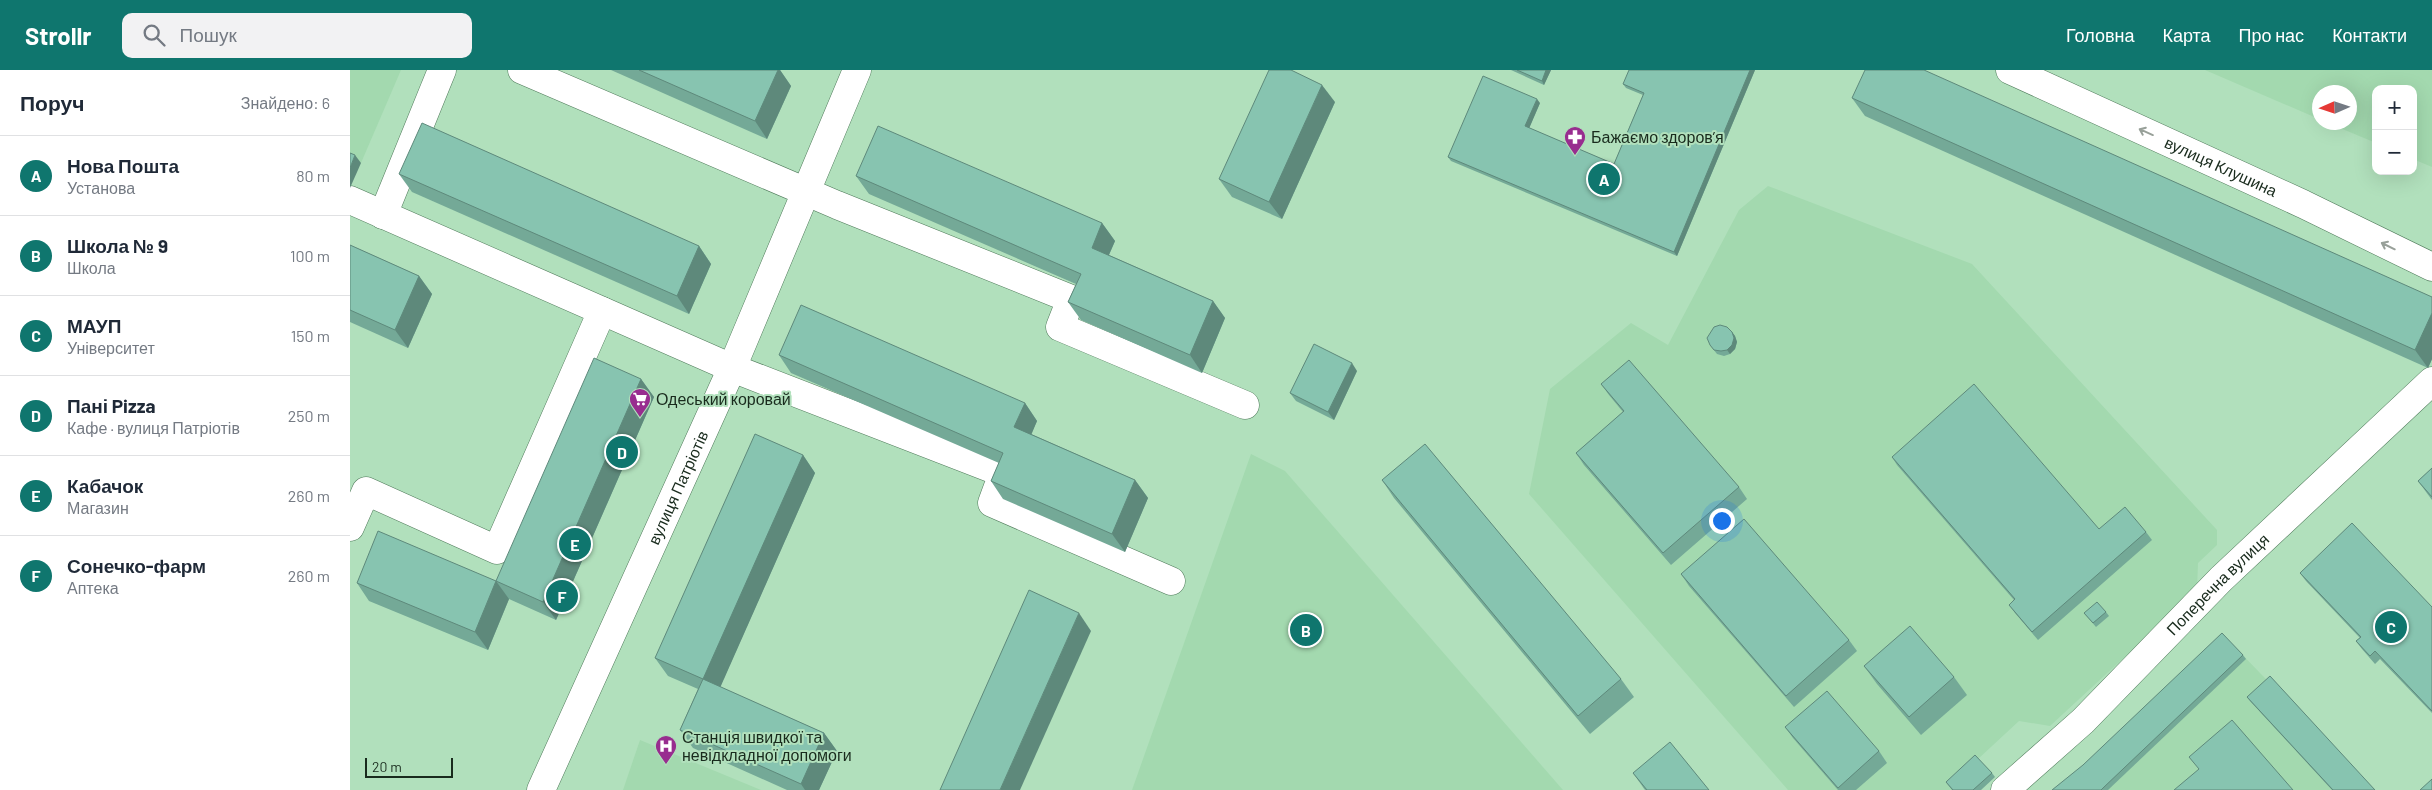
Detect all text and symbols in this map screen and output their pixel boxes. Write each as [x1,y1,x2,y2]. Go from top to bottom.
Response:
search box [122,13,472,58]
text: Strollr [25,21,92,50]
icon: search [140,21,168,49]
text: Пошук [180,23,237,46]
text: Головна [2066,24,2134,46]
text: Карта [2162,24,2211,46]
text: Про нас [2239,24,2304,46]
text: Контакти [2332,24,2407,46]
north arrow [2312,85,2357,130]
map controls [2372,85,2417,175]
button: + [2372,85,2417,130]
text: Поруч [20,90,84,115]
text: Знайдено: 6 [241,93,330,112]
pharmacy icon: Бажаємо здоровʼя [1563,125,1587,156]
place label: Бажаємо здоровʼя [1591,127,1724,146]
one-way arrow [2139,127,2154,136]
button: − [2372,130,2417,175]
street label: вулиця Клушина [2162,132,2280,200]
text: Нова Пошта [67,154,179,177]
pin: A [1588,160,1620,198]
text: A [31,166,41,185]
text: 80 m [296,166,330,185]
text: Установа [67,178,135,197]
text: Школа № 9 [67,234,168,257]
one-way arrow [2381,240,2396,250]
text: B [31,246,41,265]
text: 100 m [290,246,330,265]
text: Школа [67,258,116,277]
text: МАУП [67,314,121,337]
text: C [31,326,41,345]
text: 150 m [291,326,330,345]
text: Університет [67,338,155,357]
supermarket icon: Одеський коровай [628,387,652,418]
place label: Одеський коровай [656,389,791,408]
text: Пані Pizza [67,394,155,417]
text: D [31,406,41,425]
text: 250 m [288,406,330,425]
text: Кафе · вулиця Патріотів [67,418,240,437]
street label: вулиця Патріотів [643,427,711,547]
pin: D [606,433,638,471]
text: Кабачок [67,474,143,497]
text: E [31,486,41,505]
text: 260 m [288,486,330,505]
text: Магазин [67,498,129,517]
your location [1709,508,1735,534]
pin: E [559,525,591,563]
street label: Поперечна вулиця [2162,529,2272,639]
text: Сонечко-фарм [67,554,206,577]
text: F [32,566,40,585]
text: 260 m [288,566,330,585]
pin: F [546,577,578,615]
text: Аптека [67,578,119,597]
pin: C [2375,608,2407,646]
pin: B [1290,611,1322,649]
place label: Станція швидкої та невідкладної допомоги [682,727,852,764]
hospital icon: Станція швидкої та невідкладної допомоги [654,734,678,765]
scale bar [365,755,452,778]
text: 20 m [372,758,402,775]

